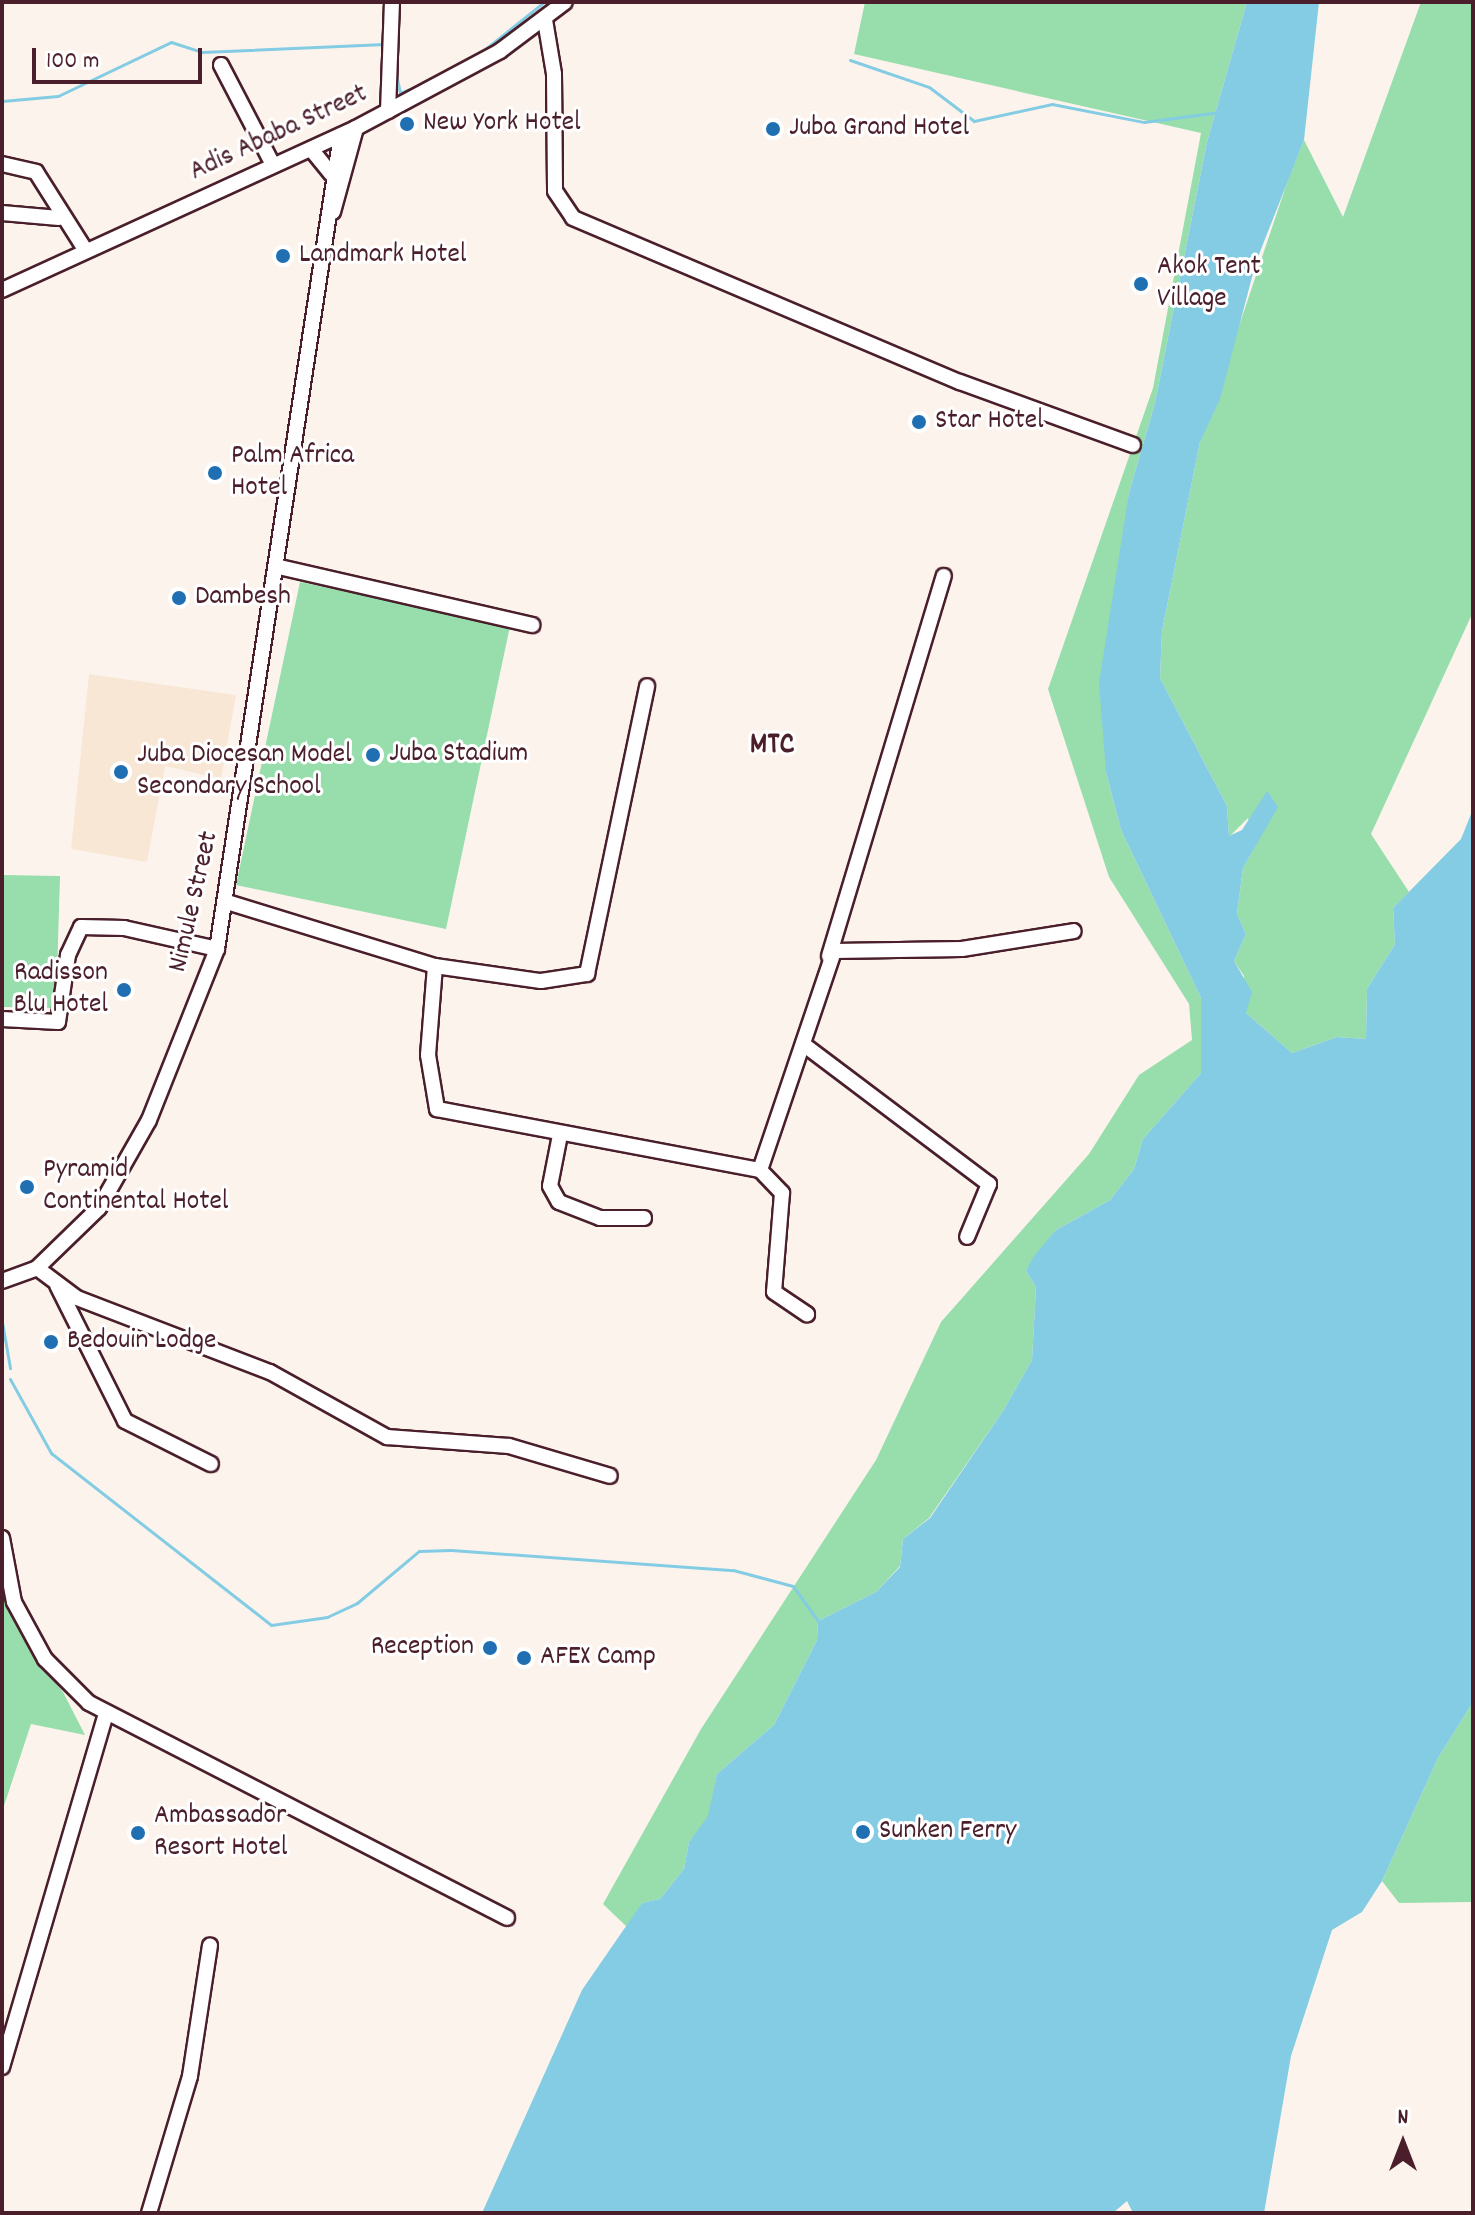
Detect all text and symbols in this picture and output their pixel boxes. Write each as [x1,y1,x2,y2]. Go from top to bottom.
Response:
scale bar [36,32,206,82]
text: 100 m [46,45,99,79]
street label: Adis Ababa Street [185,78,373,190]
place label: New York Hotel [423,107,581,141]
place label: Juba Grand Hotel [789,112,969,146]
marker: New York Hotel [398,115,416,133]
marker: Juba Grand Hotel [764,120,782,138]
place label: Landmark Hotel [299,239,466,273]
marker: Landmark Hotel [274,247,292,265]
place label: Akok Tent Village [1157,251,1261,317]
marker: Akok Tent Village [1132,275,1150,293]
place label: Star Hotel [935,405,1044,439]
marker: Star Hotel [910,413,928,431]
place label: Palm Africa Hotel [231,440,354,506]
marker: Palm Africa Hotel [206,464,224,482]
place label: Dambesh [195,581,291,615]
marker: Dambesh [170,589,188,607]
district label: MTC [750,729,794,765]
place label: Juba Stadium [389,738,528,772]
place label: Juba Diocesan Model Secondary School [137,739,352,805]
marker: Juba Stadium [364,746,382,764]
marker: Juba Diocesan Model Secondary School [112,763,130,781]
street label: Nimule Street [162,828,228,976]
place label: Radisson Blu Hotel [13,957,108,1023]
marker: Radisson Blu Hotel [115,981,133,999]
place label: Pyramid Continental Hotel [43,1154,229,1220]
marker: Pyramid Continental Hotel [18,1178,36,1196]
place label: Bedouin Lodge [67,1325,216,1359]
marker: Bedouin Lodge [42,1333,60,1351]
place label: Reception [371,1631,474,1665]
marker: Reception [481,1639,499,1657]
place label: AFEX Camp [540,1641,656,1675]
marker: AFEX Camp [515,1649,533,1667]
place label: Ambassador Resort Hotel [154,1800,287,1866]
place label: Sunken Ferry [879,1815,1016,1849]
marker: Sunken Ferry [854,1823,872,1841]
marker: Ambassador Resort Hotel [129,1824,147,1842]
north arrow [1363,2103,1443,2183]
text: N [1398,2103,1408,2134]

